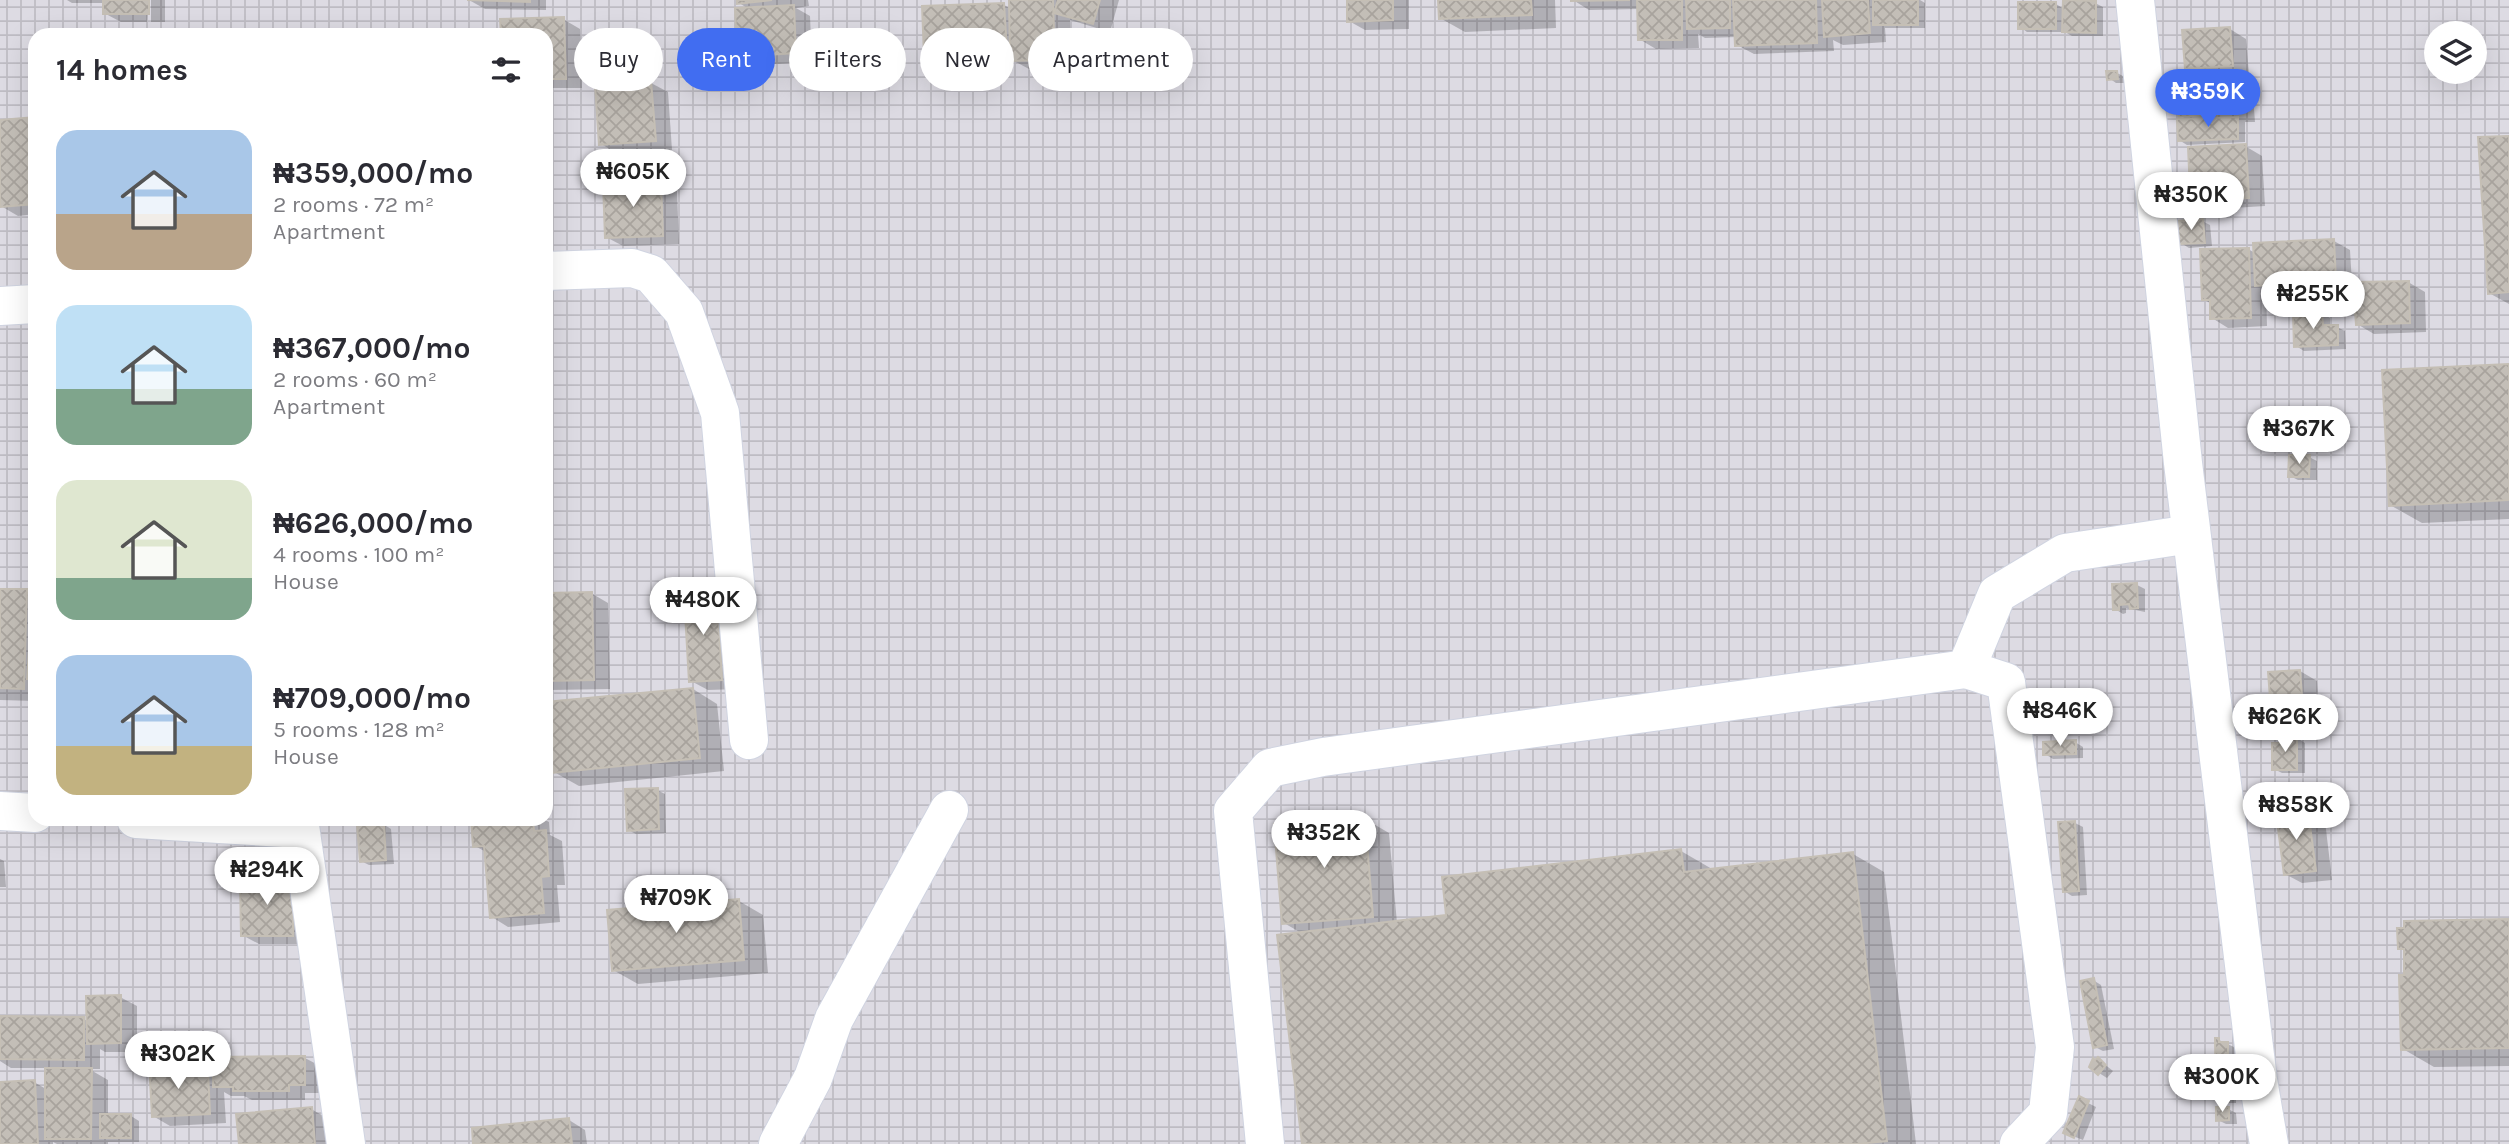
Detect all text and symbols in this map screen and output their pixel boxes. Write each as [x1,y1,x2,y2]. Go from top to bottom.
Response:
map controls [2424,21,2487,84]
button: layers [2424,21,2487,84]
chip: Buy [574,28,663,91]
chip: Rent [677,28,775,91]
chip: Filters [789,28,906,91]
chip: New [920,28,1014,91]
chip: Apartment [1028,28,1193,91]
icon: filters [487,51,525,89]
text: 14 homes [56,52,188,88]
pin: ₦359K [2159,69,2257,129]
text: ₦359K [2171,78,2245,105]
pin: ₦605K [584,150,682,209]
text: ₦359,000/mo [273,155,473,191]
icon: home [112,158,196,242]
text: ₦605K [596,158,670,185]
pin: ₦350K [2142,173,2240,232]
text: ₦350K [2154,181,2228,208]
text: 2 rooms · 72 m² [273,191,434,218]
text: Apartment [273,218,385,245]
pin: ₦255K [2264,272,2362,331]
text: ₦255K [2277,280,2349,307]
text: ₦367,000/mo [273,330,471,366]
icon: home [112,333,196,417]
text: 2 rooms · 60 m² [273,366,437,393]
text: Apartment [273,393,385,420]
pin: ₦367K [2250,406,2348,466]
text: ₦367K [2263,415,2335,442]
text: ₦626,000/mo [273,505,473,541]
icon: home [112,508,196,592]
text: 4 rooms · 100 m² [273,541,445,568]
text: House [273,568,339,595]
pin: ₦480K [654,578,752,637]
text: ₦480K [666,586,740,613]
text: ₦709,000/mo [273,680,471,716]
icon: home [112,683,196,767]
pin: ₦846K [2011,688,2109,748]
pin: ₦626K [2236,694,2334,754]
text: ₦846K [2023,697,2097,724]
text: ₦626K [2248,703,2322,730]
text: 5 rooms · 128 m² [273,716,445,743]
text: House [273,743,339,770]
pin: ₦858K [2247,782,2345,842]
text: ₦858K [2259,791,2333,818]
pin: ₦352K [1275,810,1373,870]
text: ₦352K [1287,819,1361,846]
pin: ₦294K [218,848,316,907]
text: ₦294K [230,856,304,883]
pin: ₦709K [627,876,725,935]
text: ₦709K [640,884,712,911]
pin: ₦302K [129,1032,227,1091]
text: ₦302K [141,1040,215,1067]
pin: ₦300K [2173,1054,2271,1114]
text: ₦300K [2184,1063,2260,1090]

